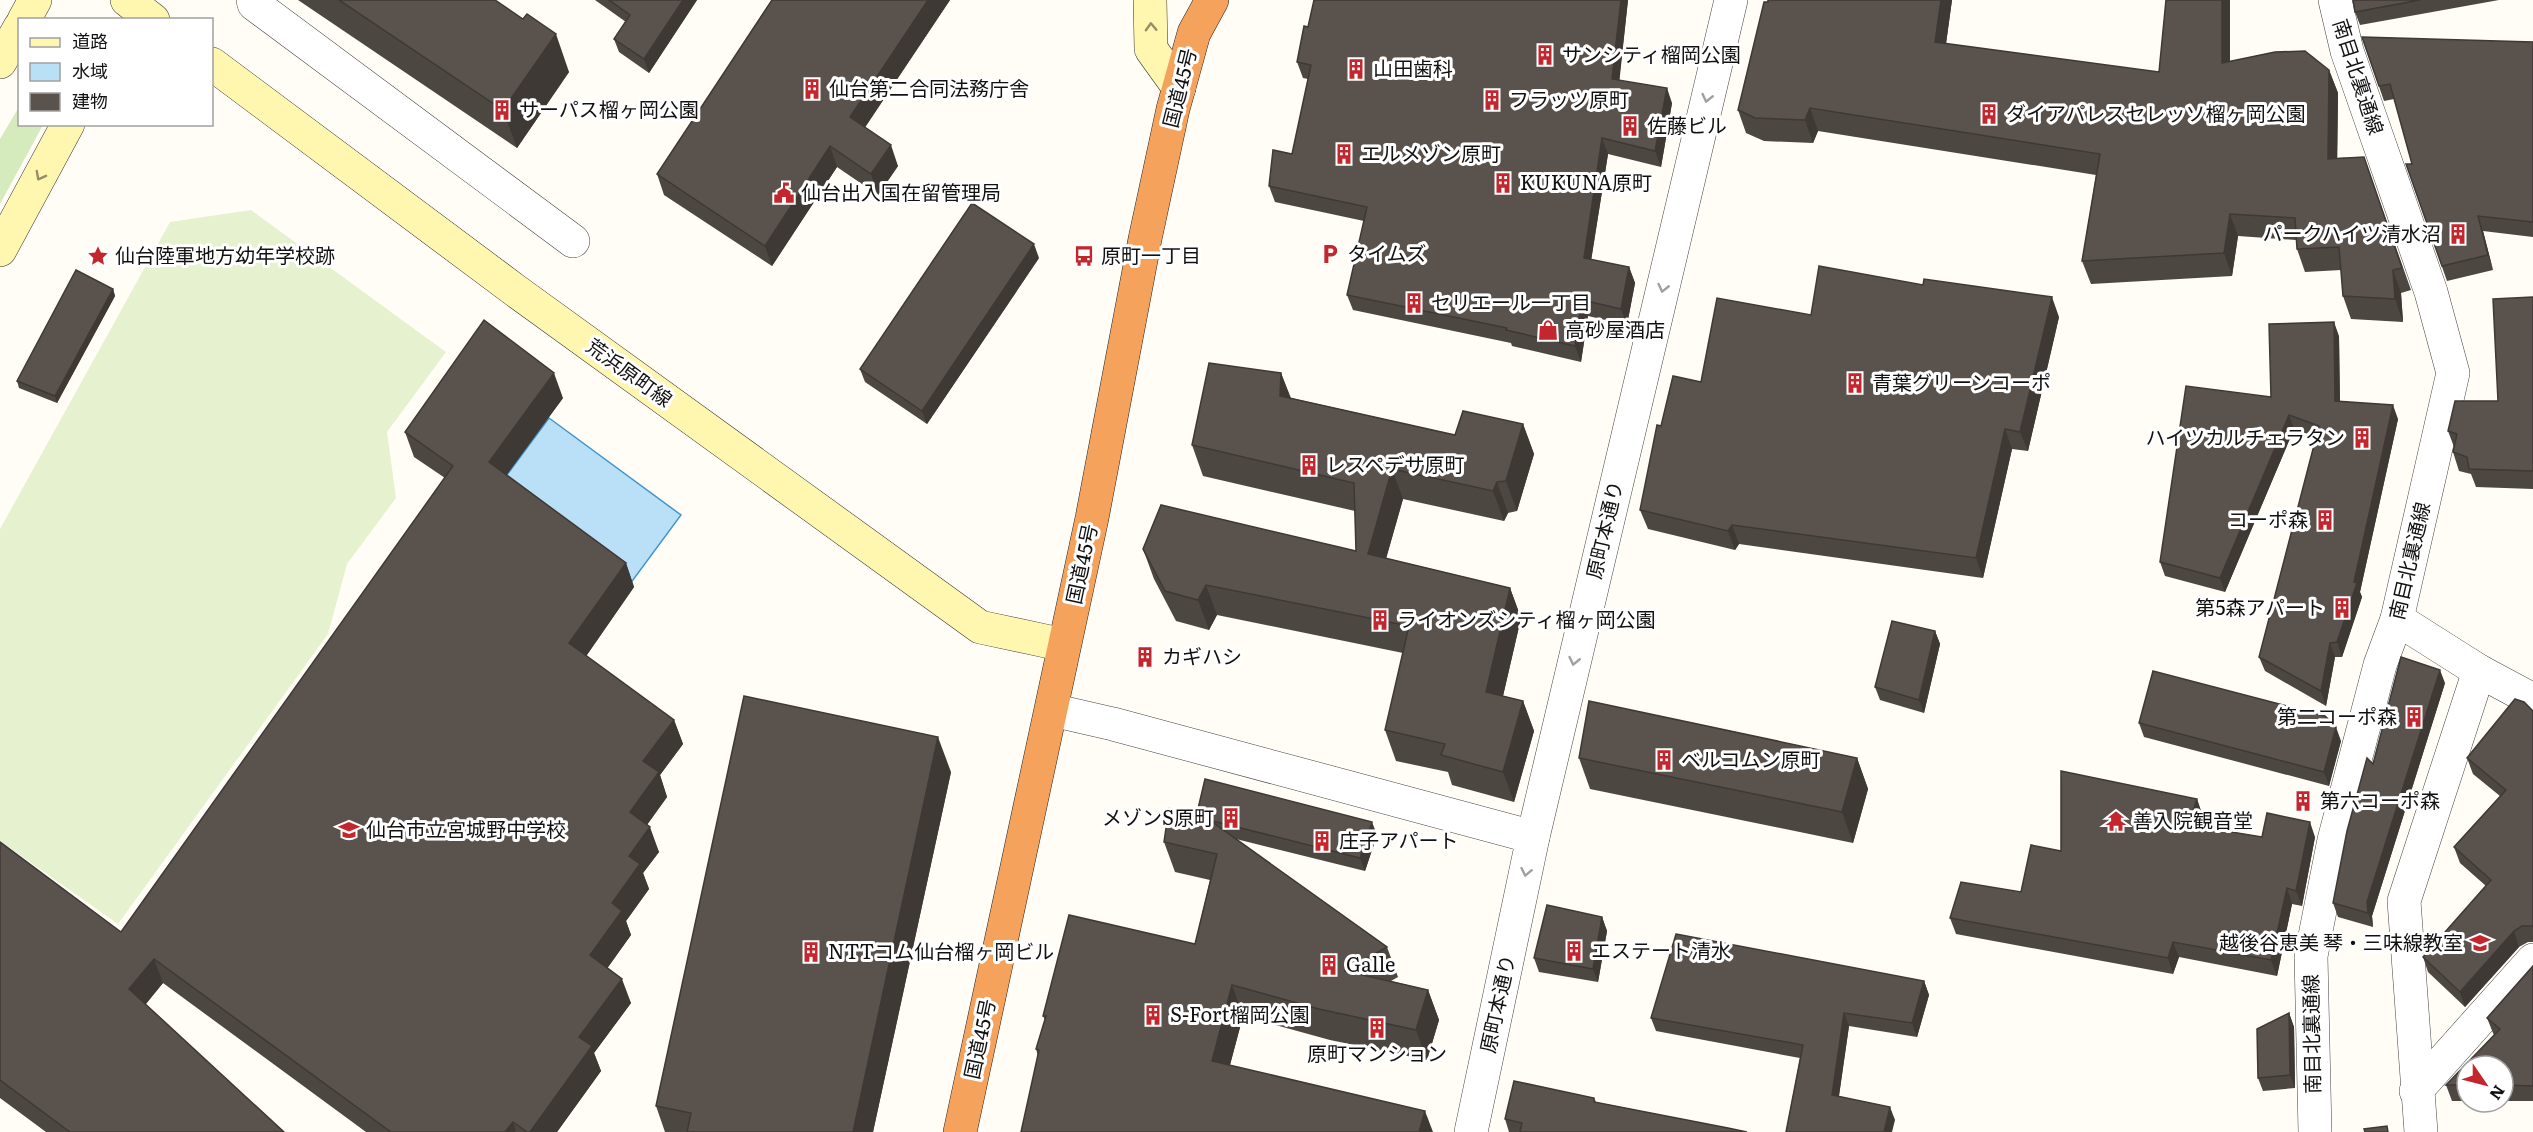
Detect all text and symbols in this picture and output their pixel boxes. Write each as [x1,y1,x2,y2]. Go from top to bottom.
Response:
street label: 南目北裏通線 [2327,15,2393,138]
legend [18,18,213,126]
one-way arrow [1144,23,1157,32]
text: 道路 [72,27,108,54]
place label: サンシティ榴岡公園 [1562,38,1741,68]
building icon: サンシティ榴岡公園 [1533,43,1557,67]
street label: 国道45号 [1154,44,1202,131]
place label: 山田歯科 [1373,52,1453,82]
text: 水域 [72,57,108,84]
building icon: 山田歯科 [1344,57,1368,81]
place label: 仙台第二合同法務庁舎 [829,72,1029,102]
building icon: 仙台第二合同法務庁舎 [800,77,824,101]
place label: フラッツ原町 [1509,83,1629,113]
text: 建物 [72,87,108,114]
building icon: フラッツ原町 [1480,88,1504,112]
place label: サーパス榴ヶ岡公園 [519,93,699,123]
one-way arrow [1702,93,1715,103]
place label: ダイアパレスセレッソ榴ヶ岡公園 [2006,97,2306,127]
building icon: サーパス榴ヶ岡公園 [490,98,514,122]
building icon: ダイアパレスセレッソ榴ヶ岡公園 [1977,102,2001,126]
place label: 佐藤ビル [1647,109,1727,139]
building icon: 佐藤ビル [1618,114,1642,138]
place label: エルメゾン原町 [1361,137,1501,167]
building icon: エルメゾン原町 [1332,142,1356,166]
place label: KUKUNA原町 [1520,166,1652,196]
one-way arrow [36,170,47,180]
building icon: KUKUNA原町 [1491,171,1515,195]
place label: 仙台出入国在留管理局 [801,176,1001,206]
public building icon: 仙台出入国在留管理局 [772,181,796,205]
place label: パークハイツ清水沼 [2262,217,2441,247]
building icon: パークハイツ清水沼 [2446,222,2470,246]
place label: タイムズ [1347,237,1427,267]
place label: 仙台陸軍地方幼年学校跡 [115,239,335,269]
place label: 原町一丁目 [1101,239,1201,269]
parking icon: タイムズ [1318,242,1342,266]
place icon: 仙台陸軍地方幼年学校跡 [86,244,110,268]
bus stop icon: 原町一丁目 [1072,244,1096,268]
one-way arrow [1657,282,1670,292]
place label: セリエール一丁目 [1431,286,1591,316]
building icon: セリエール一丁目 [1402,291,1426,315]
place label: 高砂屋酒店 [1565,313,1665,343]
shop icon: 高砂屋酒店 [1536,318,1560,342]
street label: 荒浜原町線 [581,330,679,413]
place label: 青葉グリーンコーポ [1872,366,2051,396]
building icon: 青葉グリーンコーポ [1843,371,1867,395]
place label: ハイツカルチェラタン [2145,421,2345,451]
building icon: ハイツカルチェラタン [2350,426,2374,450]
place label: レスペデサ原町 [1326,448,1465,478]
building icon: レスペデサ原町 [1297,453,1321,477]
street label: 原町本通り [1577,477,1629,582]
street label: 南目北裏通線 [2380,499,2436,622]
place label: コーポ森 [2228,503,2308,533]
building icon: コーポ森 [2313,508,2337,532]
street label: 国道45号 [1057,521,1103,606]
place label: 第5森アパート [2195,591,2325,621]
building icon: 第5森アパート [2330,596,2354,620]
place label: ライオンズシティ榴ヶ岡公園 [1397,603,1655,633]
building icon: ライオンズシティ榴ヶ岡公園 [1368,608,1392,632]
place label: カギハシ [1162,640,1242,670]
building icon: カギハシ [1133,645,1157,669]
one-way arrow [1569,656,1582,666]
place label: 第二コーポ森 [2277,700,2397,730]
building icon: 第二コーポ森 [2402,705,2426,729]
place label: ベルコムン原町 [1681,743,1821,773]
building icon: ベルコムン原町 [1652,748,1676,772]
place label: 第六コーポ森 [2320,784,2440,814]
building icon: 第六コーポ森 [2291,789,2315,813]
place label: メゾンS原町 [1102,801,1214,831]
place label: 善入院観音堂 [2133,804,2253,834]
building icon: メゾンS原町 [1219,806,1243,830]
temple icon: 善入院観音堂 [2104,809,2128,833]
place label: 仙台市立宮城野中学校 [366,813,566,843]
school or university icon: 仙台市立宮城野中学校 [337,818,361,842]
place label: 庄子アパート [1339,824,1459,854]
building icon: 庄子アパート [1310,829,1334,853]
one-way arrow [1520,866,1533,876]
place label: 越後谷恵美 琴・三味線教室 [2219,926,2463,956]
school or university icon: 越後谷恵美 琴・三味線教室 [2468,931,2492,955]
place label: エステート清水 [1591,934,1731,964]
place label: NTTコム仙台榴ヶ岡ビル [828,935,1054,965]
building icon: エステート清水 [1562,939,1586,963]
building icon: NTTコム仙台榴ヶ岡ビル [799,940,823,964]
place label: Galle [1346,948,1395,978]
street label: 原町本通り [1471,952,1521,1056]
building icon: Galle [1317,953,1341,977]
street label: 南目北裏通線 [2294,974,2326,1094]
street label: 国道45号 [955,996,1001,1081]
place label: S-Fort榴岡公園 [1170,998,1310,1028]
building icon: S-Fort榴岡公園 [1141,1003,1165,1027]
building icon: 原町マンション [1365,1016,1389,1040]
place label: 原町マンション [1307,1037,1447,1067]
north arrow [2455,1054,2515,1114]
text: N [2484,1081,2512,1106]

